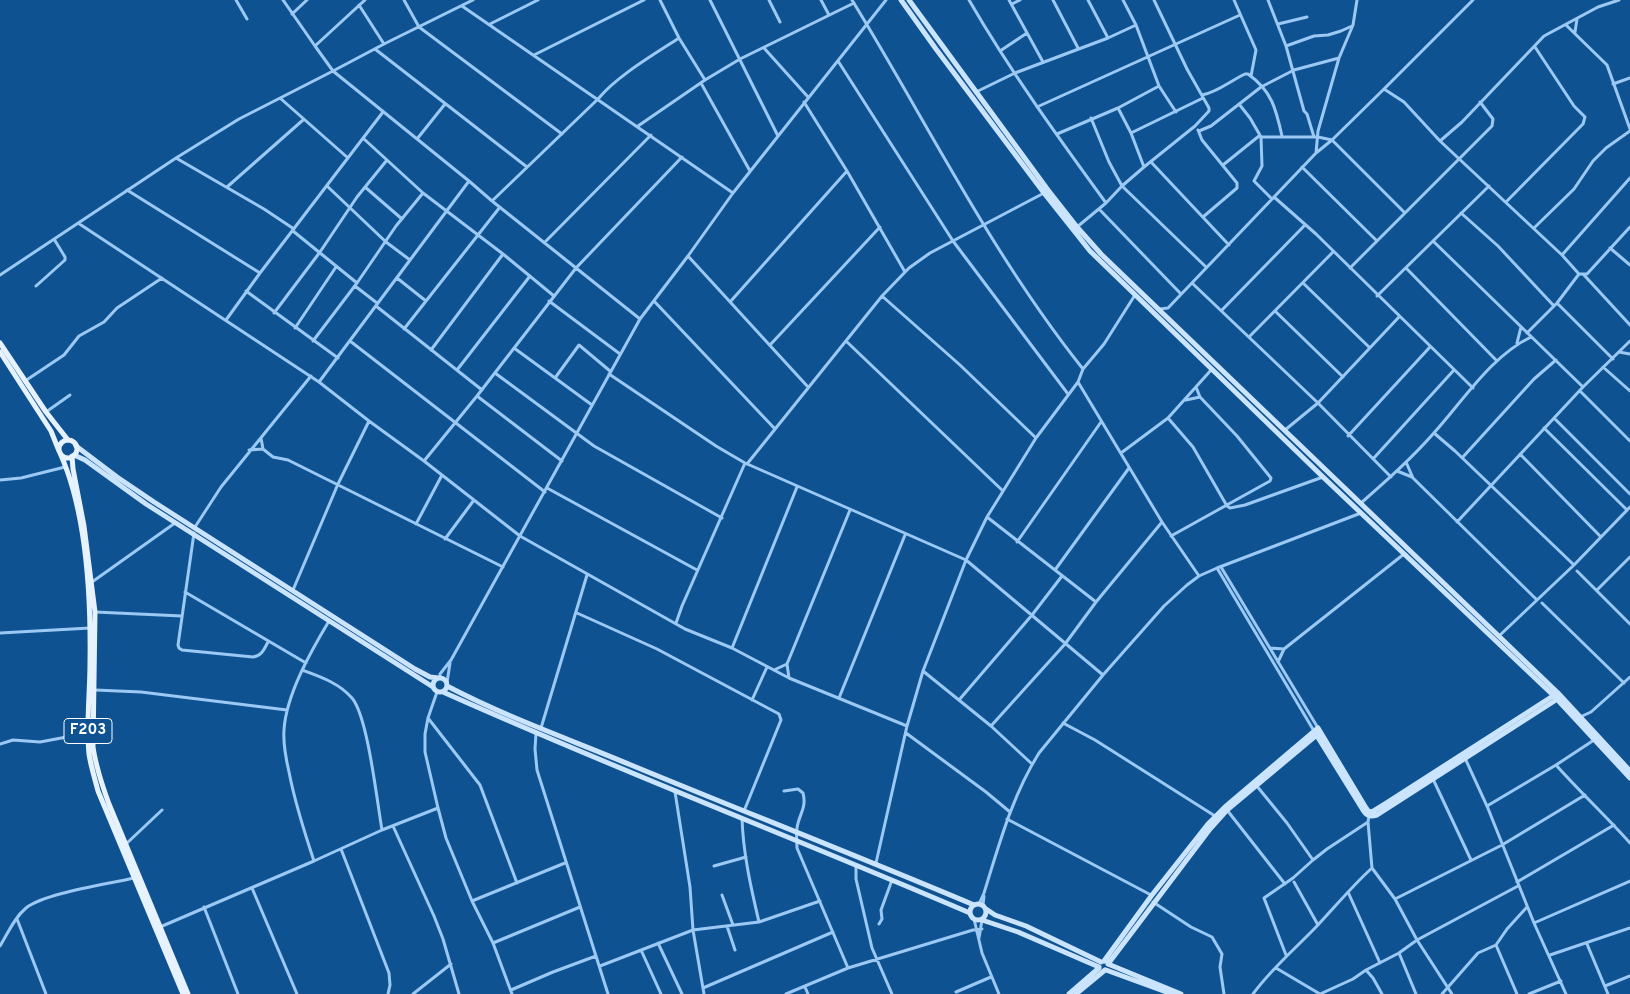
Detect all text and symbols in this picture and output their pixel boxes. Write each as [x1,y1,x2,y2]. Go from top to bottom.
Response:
road number: F203 [64,718,112,744]

